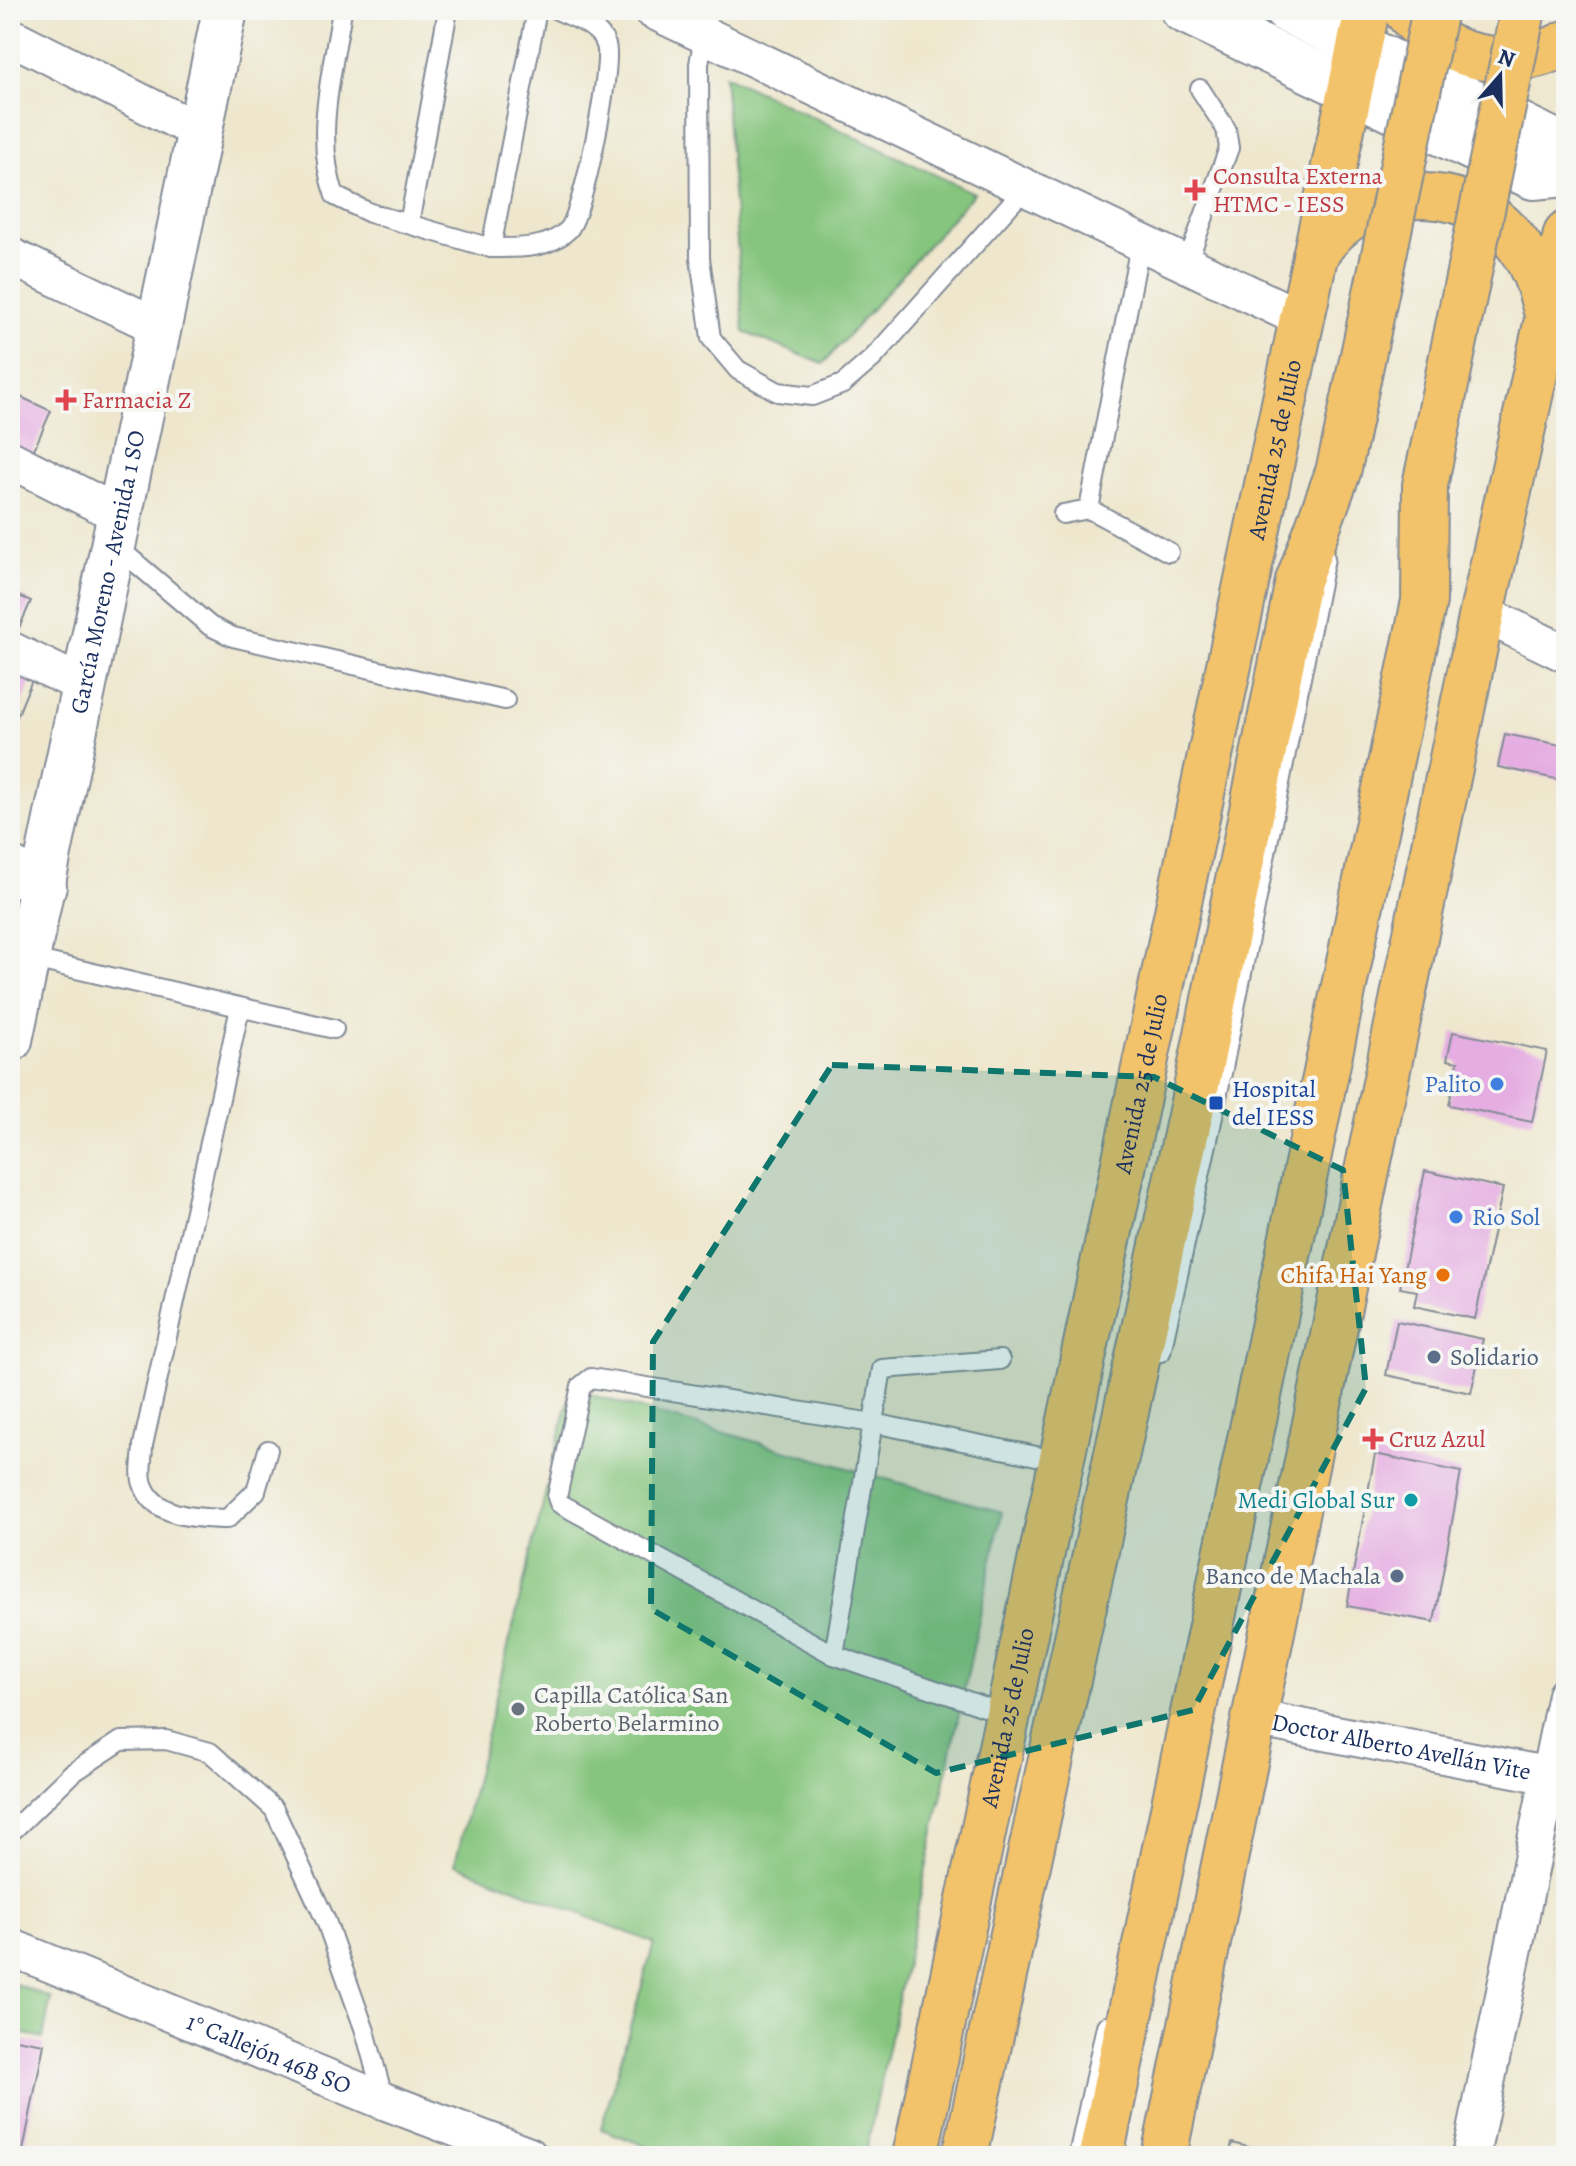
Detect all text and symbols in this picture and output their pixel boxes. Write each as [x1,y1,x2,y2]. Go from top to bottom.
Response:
north arrow [1460,36,1540,116]
text: N [1494,41,1519,75]
place label: Consulta Externa HTMC - IESS [1213,160,1384,220]
marker: Consulta Externa HTMC - IESS [1184,179,1206,201]
street label: Avenida 25 de Julio [1240,357,1309,543]
place label: Farmacia Z [82,384,191,416]
marker: Farmacia Z [57,391,75,409]
street label: García Moreno - Avenida 1 SO [62,427,153,717]
street label: Avenida 25 de Julio [1106,991,1175,1177]
place label: Palito [1425,1068,1481,1100]
place label: Hospital del IESS [1232,1073,1316,1133]
marker: Palito [1488,1075,1506,1093]
marker: Hospital del IESS [1207,1094,1225,1112]
place label: Rio Sol [1472,1201,1540,1233]
marker: Rio Sol [1447,1208,1465,1226]
place label: Chifa Hai Yang [1281,1259,1427,1291]
marker: Chifa Hai Yang [1434,1266,1452,1284]
place label: Solidario [1450,1341,1539,1373]
marker: Solidario [1425,1348,1443,1366]
place label: Cruz Azul [1389,1423,1486,1455]
marker: Cruz Azul [1364,1430,1382,1448]
place label: Medi Global Sur [1238,1484,1395,1516]
marker: Medi Global Sur [1402,1491,1420,1509]
place label: Banco de Machala [1205,1560,1382,1592]
marker: Banco de Machala [1388,1567,1406,1585]
street label: Avenida 25 de Julio [973,1625,1042,1811]
place label: Capilla Católica San Roberto Belarmino [534,1679,728,1739]
marker: Capilla Católica San Roberto Belarmino [509,1700,527,1718]
street label: Doctor Alberto Avellán Vite [1269,1706,1534,1788]
street label: 1° Callejón 46B SO [182,2005,356,2102]

